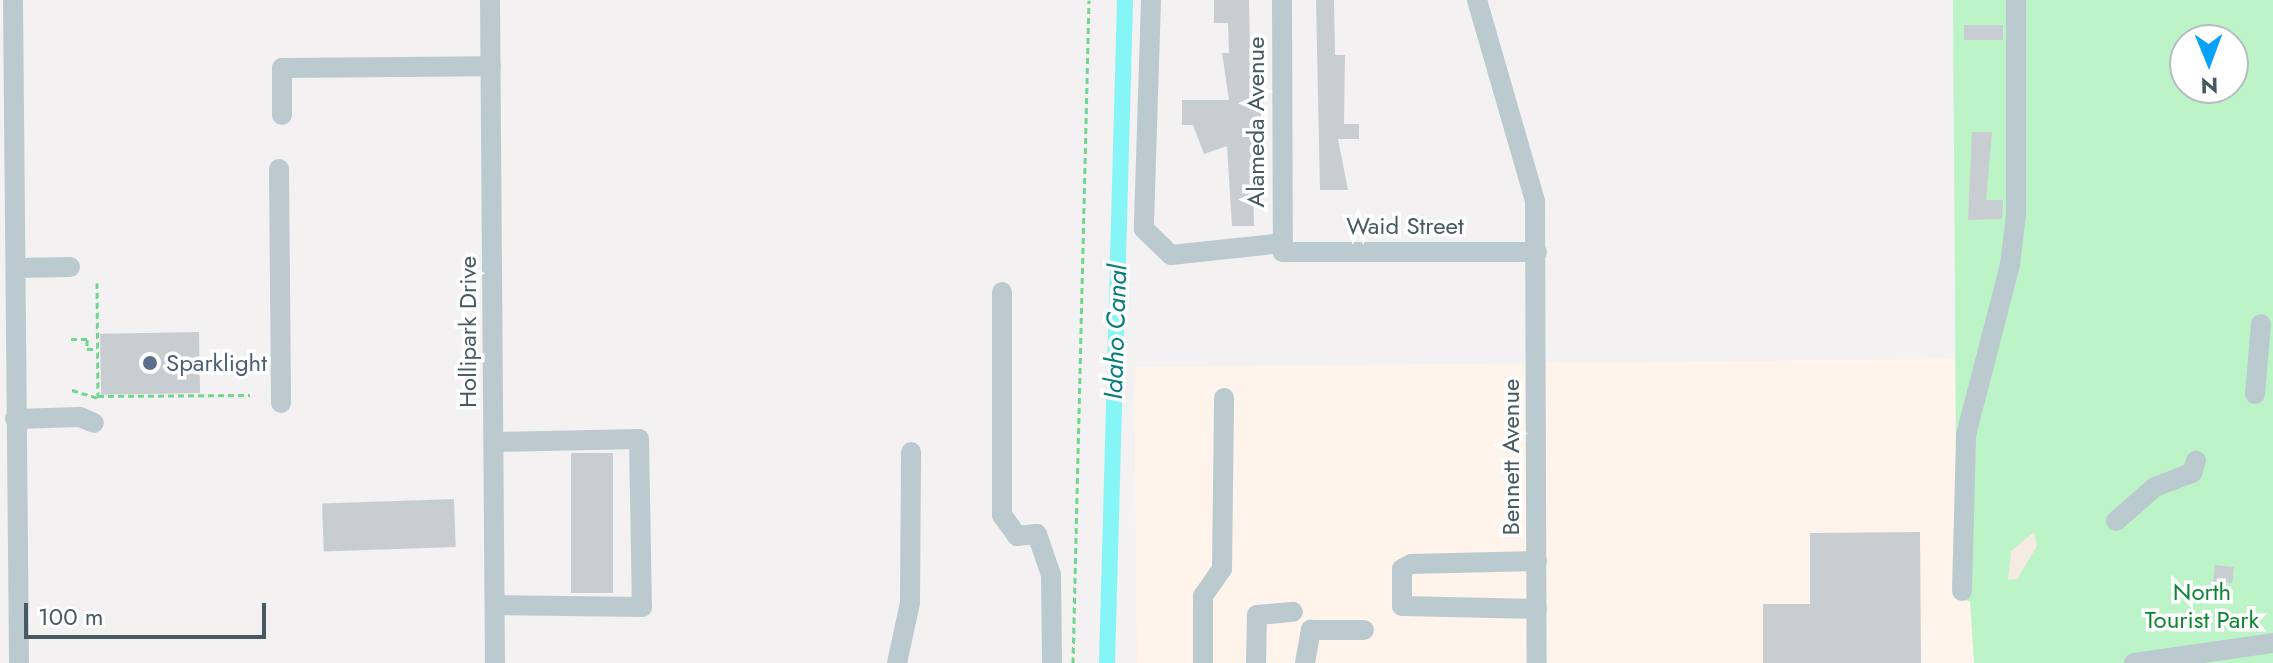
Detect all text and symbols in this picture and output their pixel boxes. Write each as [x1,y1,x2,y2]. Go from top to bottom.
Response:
north arrow [2169,24,2249,104]
street label: Alameda Avenue [1242,36,1270,208]
text: N [2200,70,2218,102]
street label: Waid Street [1346,212,1464,240]
street label: Hollipark Drive [454,256,482,408]
water label: Idaho Canal [1098,264,1134,400]
place label: Sparklight [166,349,267,377]
marker: Sparklight [141,354,159,372]
street label: Bennett Avenue [1497,379,1525,535]
park label: North Tourist Park [2145,578,2259,634]
scale bar [28,587,270,637]
text: 100 m [38,599,104,634]

